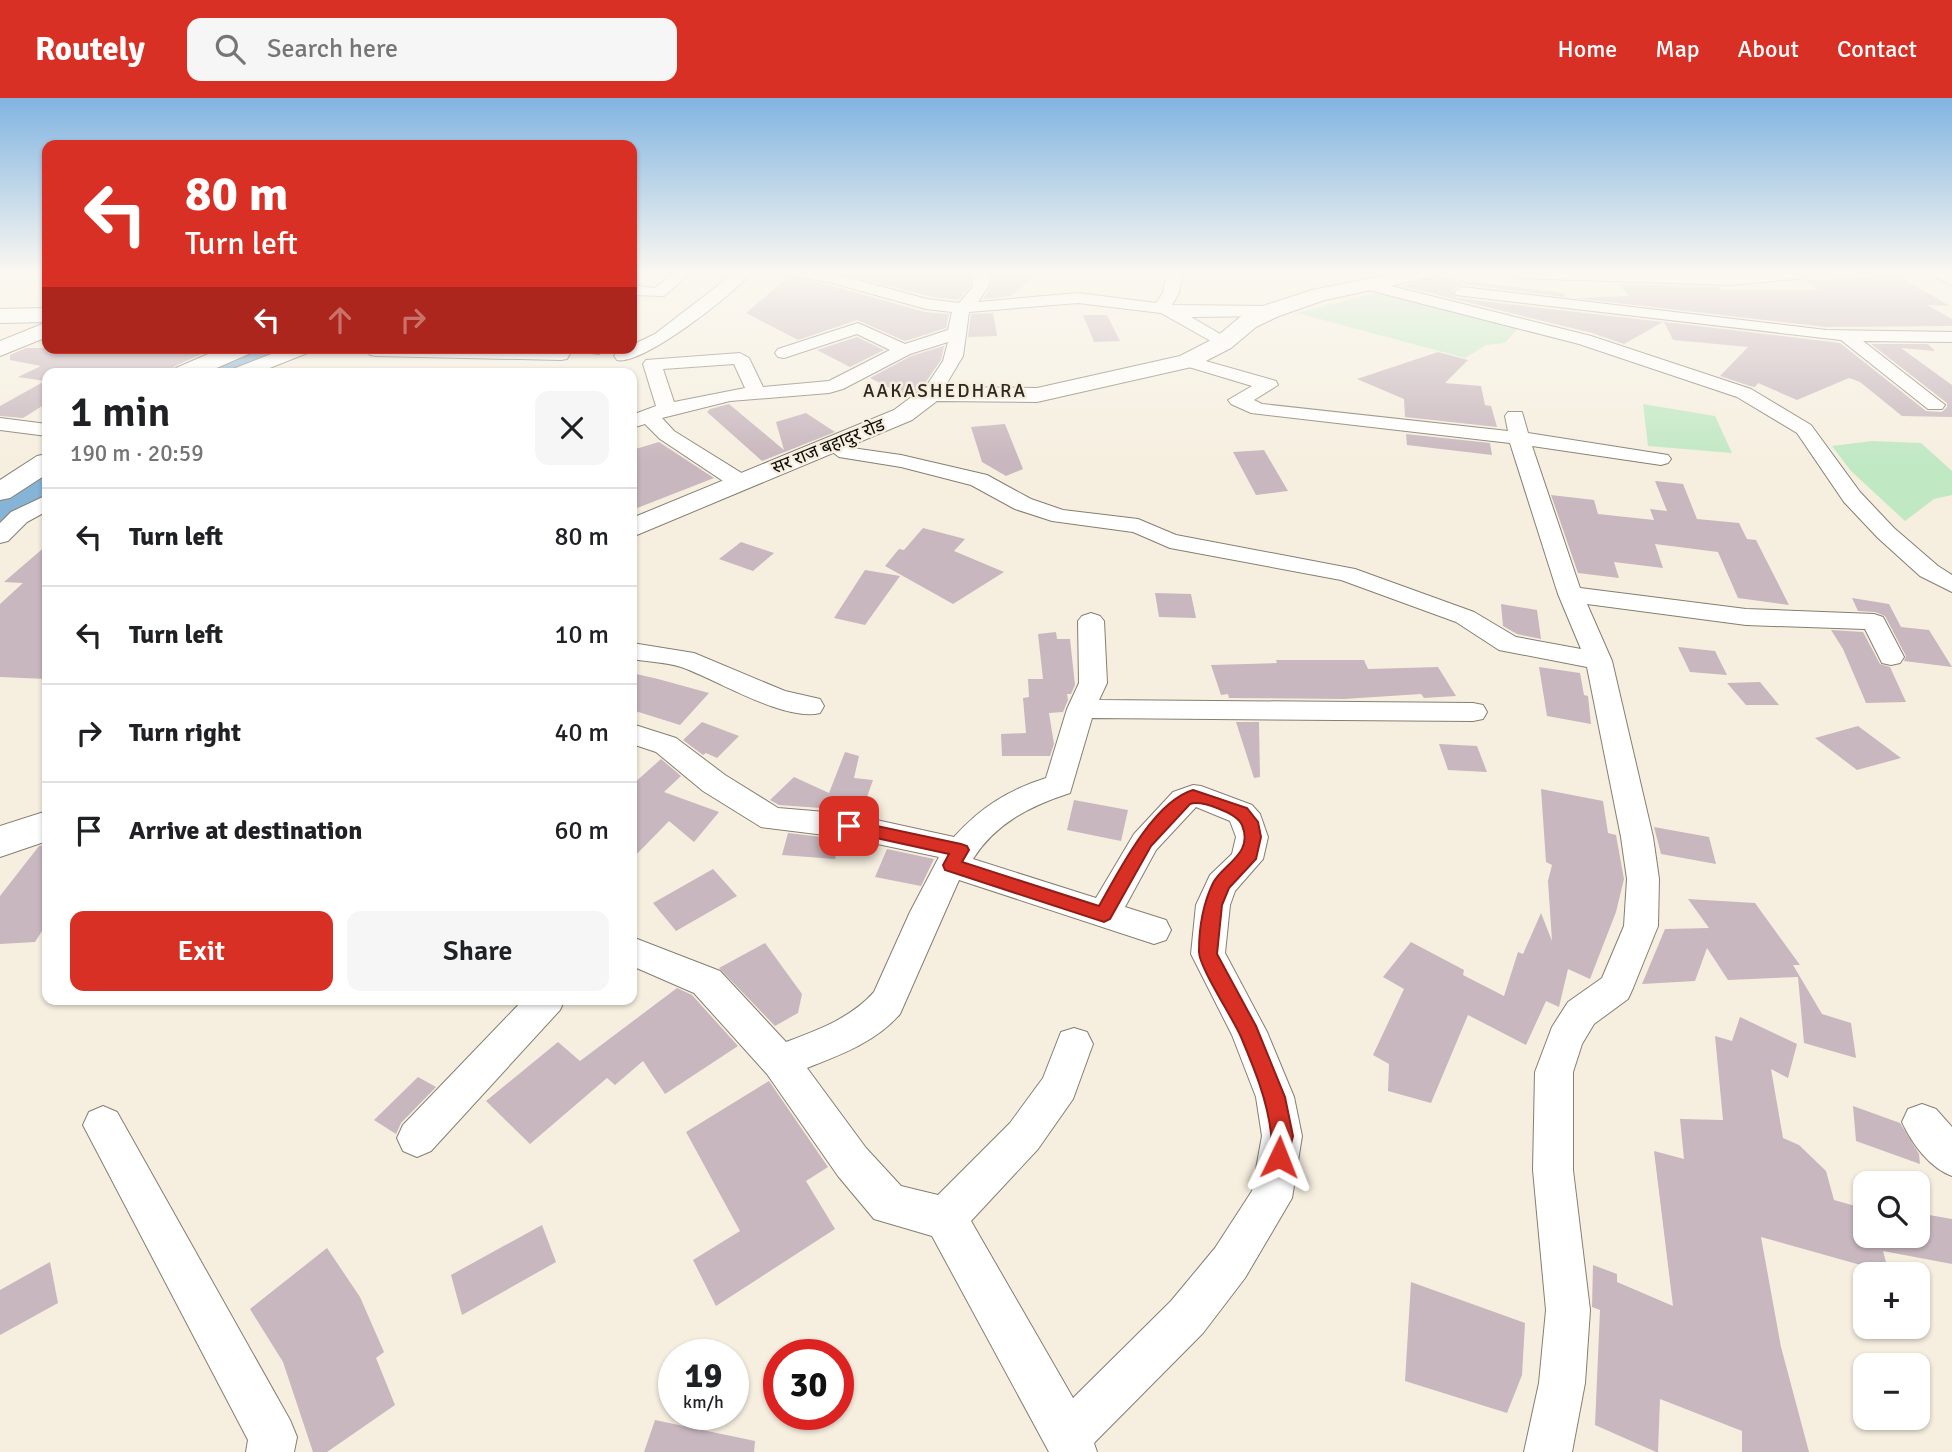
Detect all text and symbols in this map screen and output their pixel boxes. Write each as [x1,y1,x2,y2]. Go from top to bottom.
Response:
search box [187,18,677,81]
text: Routely [35,29,145,70]
icon: search [211,30,249,68]
text: Search here [267,33,398,65]
text: Home [1557,34,1617,64]
text: Map [1655,34,1700,64]
text: About [1738,34,1799,64]
text: Contact [1837,34,1917,64]
text: 80 m [185,164,288,224]
icon: left [70,168,161,259]
text: Turn left [185,224,298,263]
icon: left [248,301,286,339]
icon: ahead [321,301,359,339]
icon: right [394,301,432,339]
district label: AAKASHEDHARA [863,379,1027,403]
text: 1 min [70,387,171,438]
button: close [535,391,609,465]
street label: सर राज बहादुर रोड [768,413,888,480]
text: 190 m · 20:59 [70,439,204,468]
icon: left [70,518,108,556]
text: Turn left [129,521,223,553]
text: 80 m [554,521,609,553]
icon: left [70,616,108,654]
text: Turn left [129,619,223,651]
text: 10 m [554,619,609,651]
icon: right [70,714,108,752]
text: Turn right [129,717,241,749]
text: 40 m [554,717,609,749]
pin [819,796,879,856]
icon: arrive [830,807,868,845]
icon: arrive [70,812,108,850]
text: Arrive at destination [129,815,362,847]
text: 60 m [554,815,609,847]
button: Exit [70,911,333,991]
button: Share [347,911,609,991]
position arrow [1242,1120,1316,1194]
map controls [1853,1171,1930,1430]
button: search [1853,1171,1930,1248]
button: + [1853,1262,1930,1339]
speed limit sign: 30 [763,1339,854,1430]
button: − [1853,1353,1930,1430]
text: 19 [685,1354,722,1397]
text: km/h [683,1391,724,1413]

